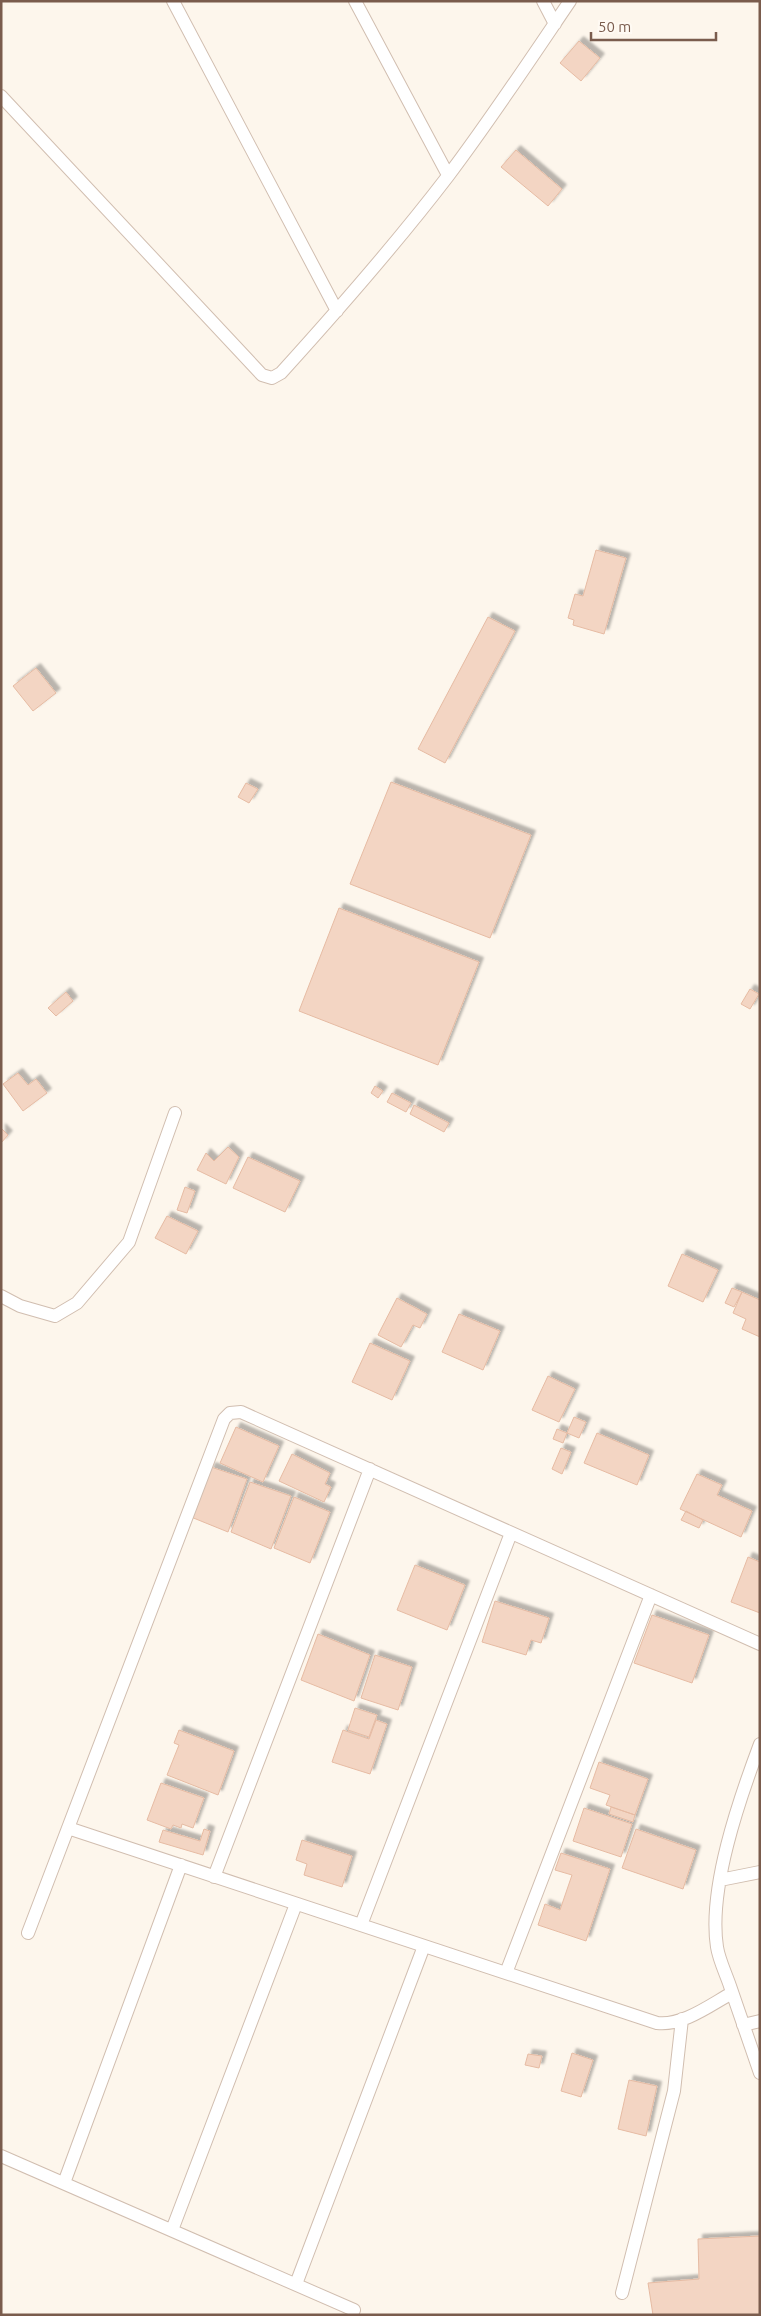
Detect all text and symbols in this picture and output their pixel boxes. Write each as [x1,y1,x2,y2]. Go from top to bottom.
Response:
scale bar [591,10,716,42]
text: 50 m [598,18,631,35]

